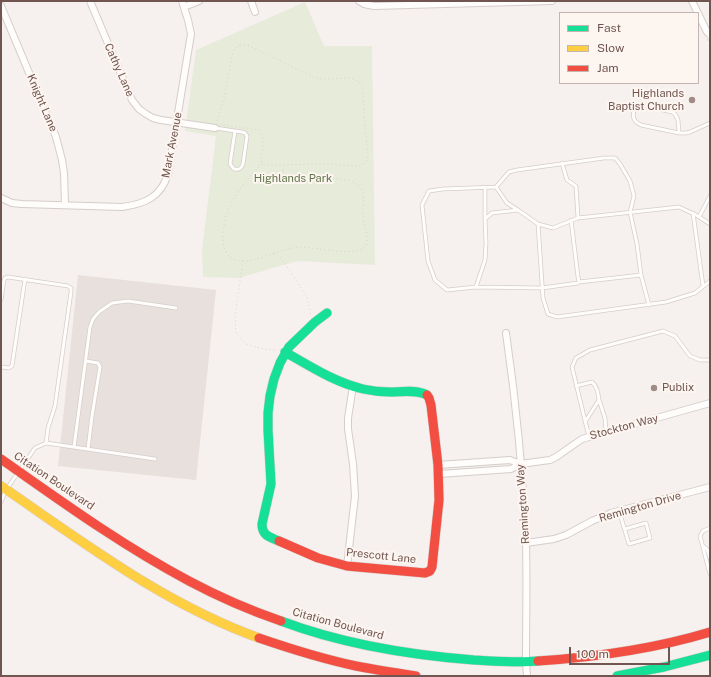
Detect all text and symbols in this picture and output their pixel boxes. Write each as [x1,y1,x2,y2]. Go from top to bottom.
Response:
legend [559,12,699,84]
text: Fast [597,21,621,35]
street label: Cathy Lane [101,41,137,99]
text: Slow [597,41,624,55]
text: Jam [597,61,619,75]
street label: Knight Lane [24,72,60,134]
place label: Highlands Baptist Church [608,87,684,113]
marker: Highlands Baptist Church [687,95,697,105]
street label: Mark Avenue [159,111,185,179]
park label: Highlands Park [254,172,332,186]
place label: Publix [662,381,694,395]
marker: Publix [649,383,659,393]
street label: Stockton Way [588,411,660,443]
street label: Citation Boulevard [11,449,97,513]
street label: Remington Way [514,464,532,544]
street label: Remington Drive [597,489,683,525]
street label: Prescott Lane [345,546,417,566]
street label: Citation Boulevard [291,605,385,643]
scale bar [571,639,672,665]
text: 100 m [576,647,609,661]

